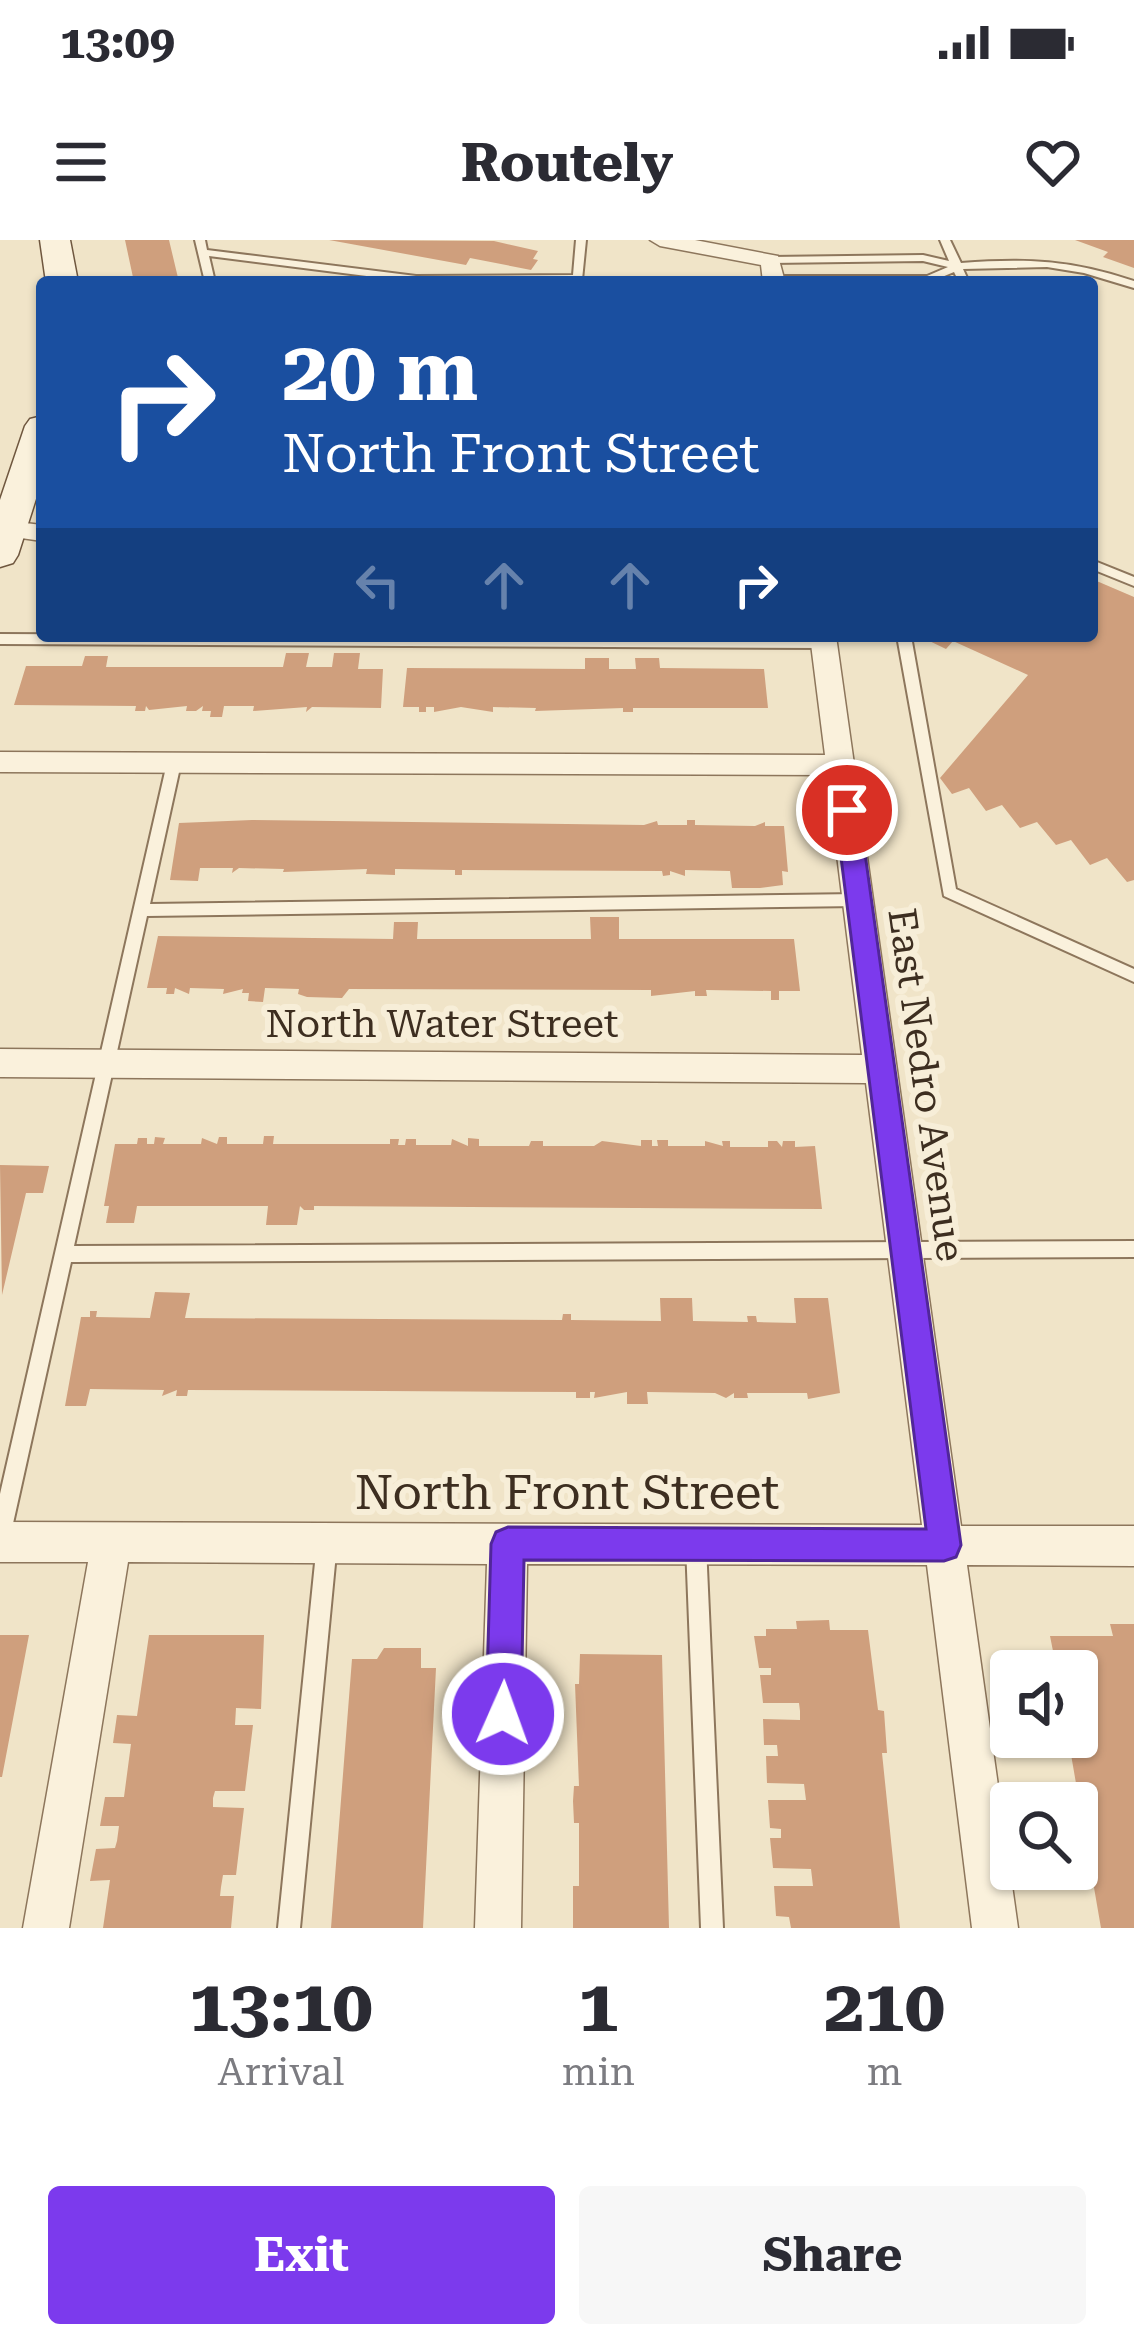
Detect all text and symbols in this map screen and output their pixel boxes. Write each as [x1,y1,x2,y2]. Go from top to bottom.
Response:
text: 13:09 [60,16,175,69]
icon: menu [48,129,114,195]
icon: heart [1020,129,1086,195]
text: Routely [461,131,673,194]
text: 20 m [282,322,478,420]
icon: right [84,324,240,480]
text: North Front Street [282,422,760,485]
icon: left [345,552,411,618]
icon: ahead [471,552,537,618]
icon: ahead [597,552,663,618]
icon: right [723,552,789,618]
pin [796,759,898,861]
icon: arrive [814,777,880,843]
street label: East Nedro Avenue [878,906,974,1264]
street label: North Water Street [266,1001,619,1047]
street label: North Front Street [355,1465,779,1521]
map controls [990,1650,1098,1890]
button: sound [990,1650,1098,1758]
position arrow [440,1651,566,1777]
button: search [990,1782,1098,1890]
text: 13:10 [189,1964,373,2049]
text: 1 [578,1964,619,2049]
text: 210 [824,1964,945,2049]
text: Arrival [218,2049,344,2095]
text: min [562,2049,635,2095]
text: m [867,2049,902,2095]
button: Exit [48,2186,555,2324]
button: Share [579,2186,1086,2324]

